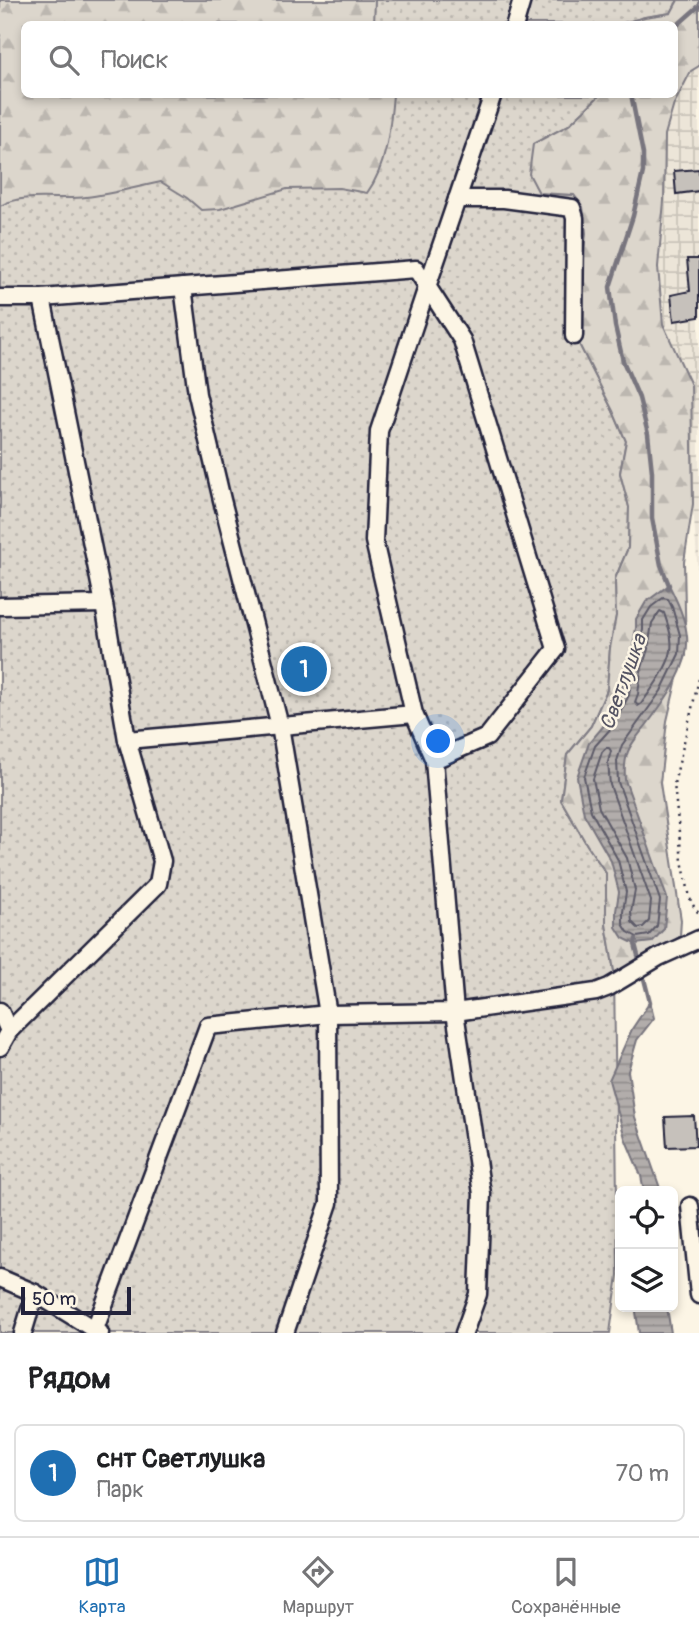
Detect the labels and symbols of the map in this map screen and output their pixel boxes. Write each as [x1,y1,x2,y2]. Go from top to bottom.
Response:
water label: Светлушка [594,630,654,734]
pin: 1 [281,643,327,695]
your location [421,724,455,758]
scale bar [21,1284,131,1316]

